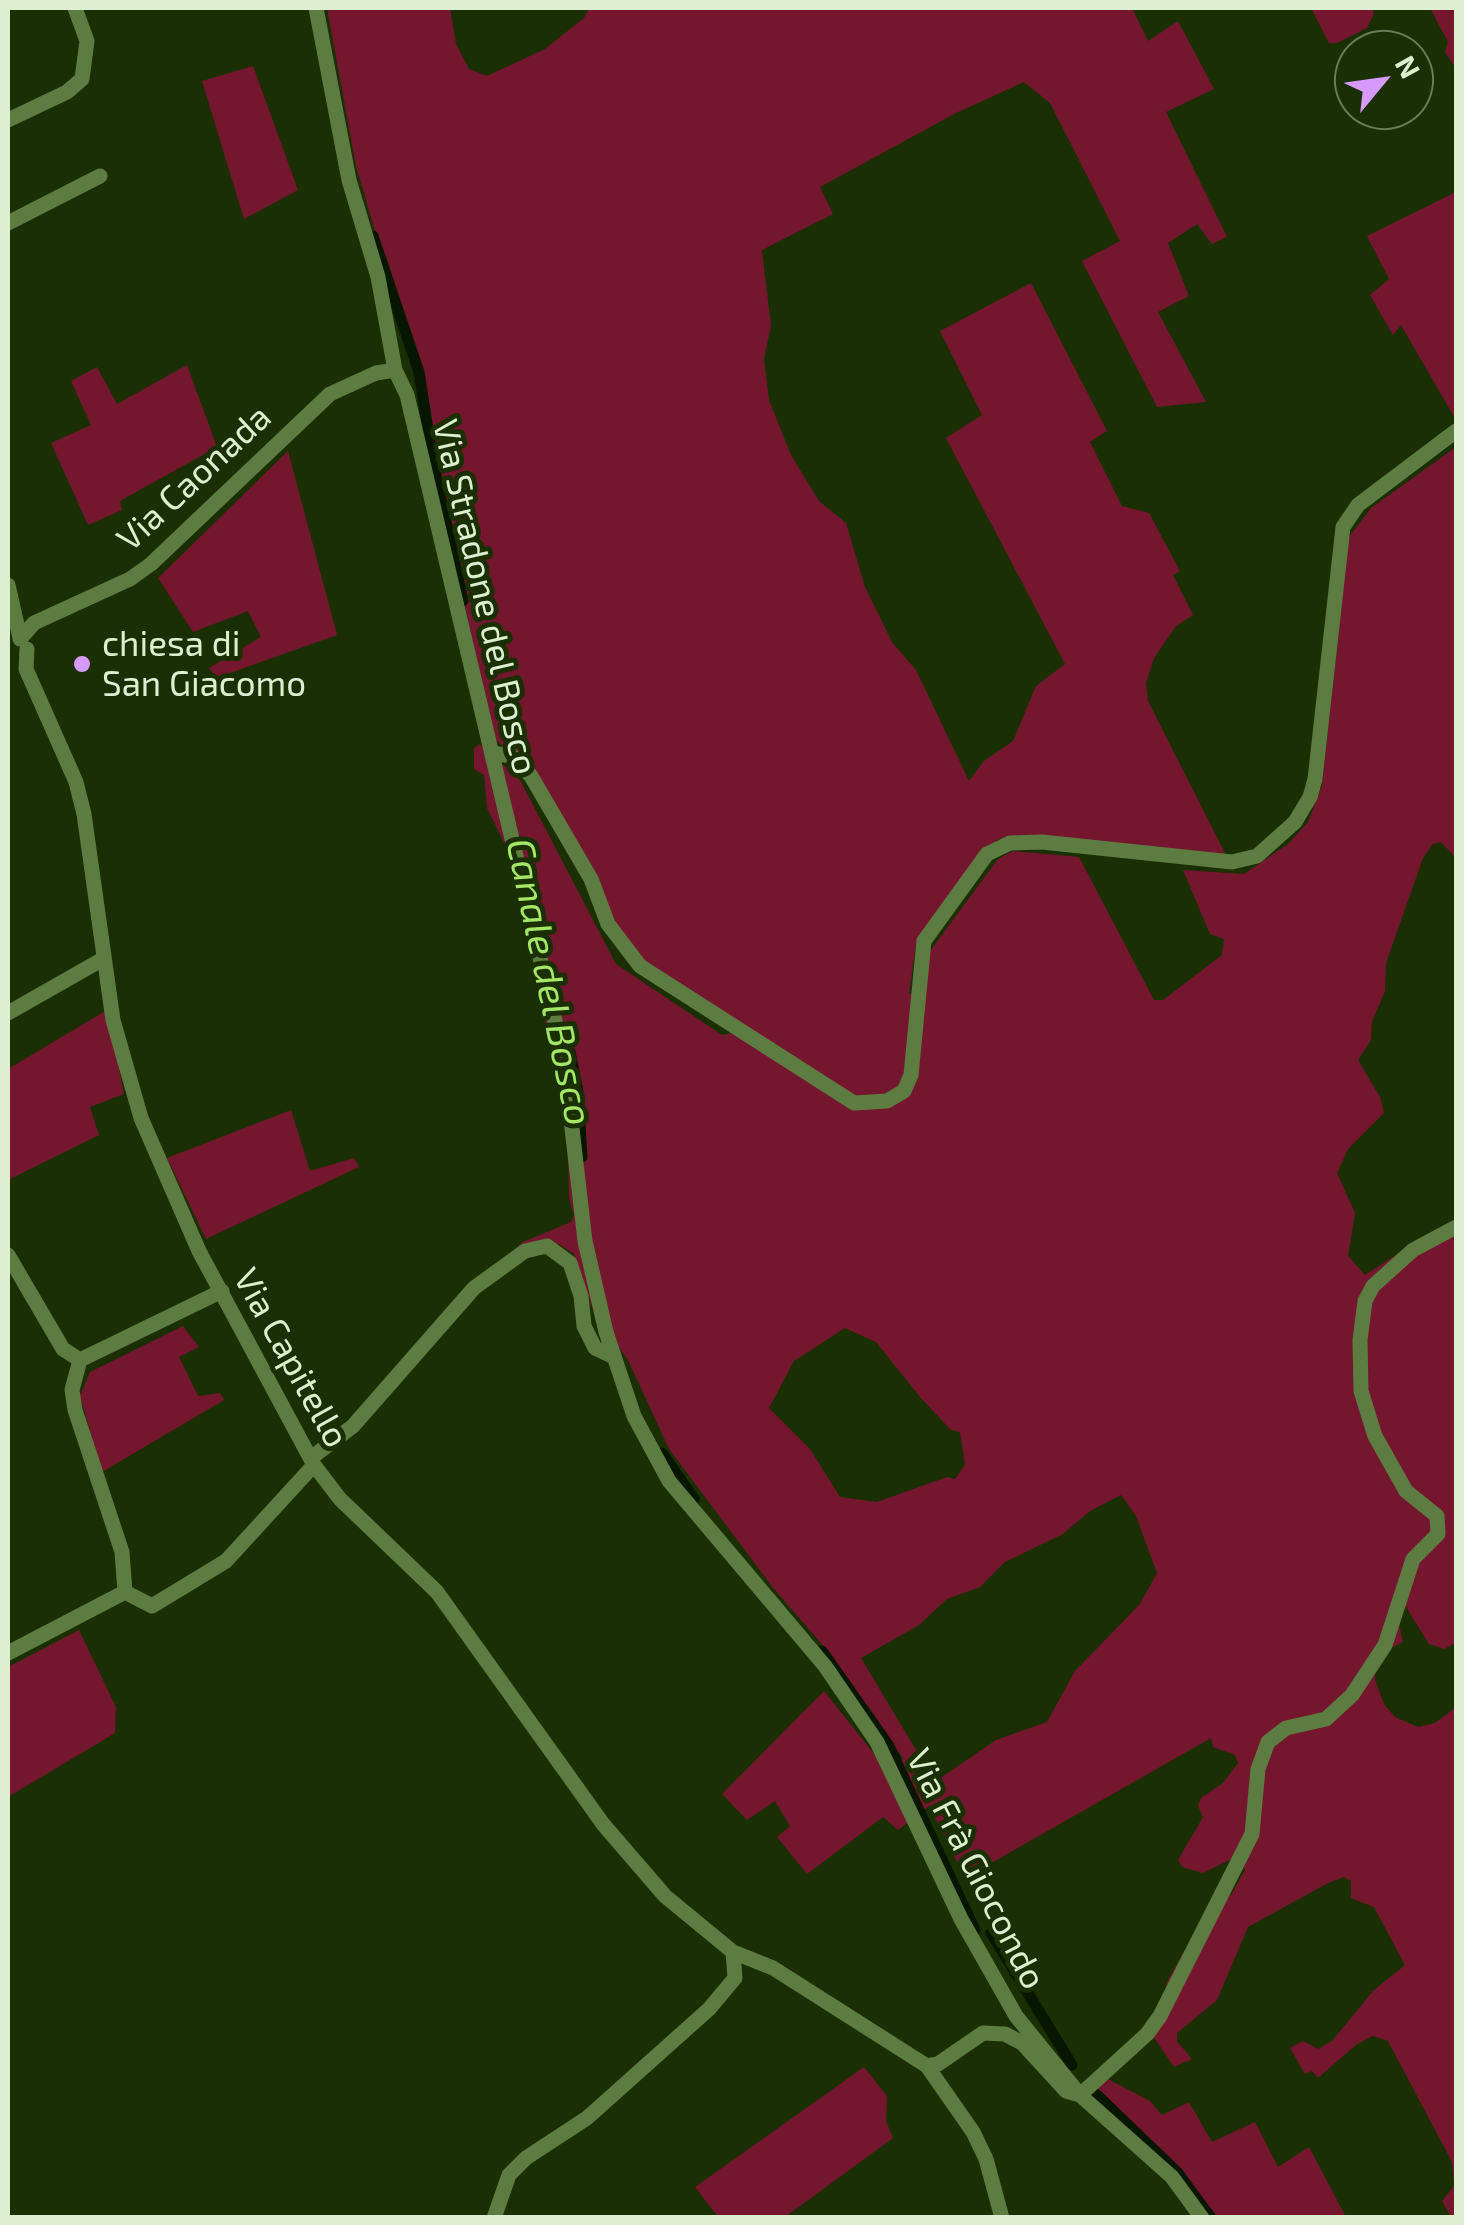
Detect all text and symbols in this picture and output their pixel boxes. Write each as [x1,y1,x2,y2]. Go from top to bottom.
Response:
north arrow [1334,30,1434,130]
text: N [1389,49,1428,84]
street label: Via Caonada [108,396,280,560]
street label: Via Stradone del Bosco [424,415,546,779]
place label: chiesa di San Giacomo [102,623,306,705]
marker: chiesa di San Giacomo [71,653,93,675]
water label: Canale del Bosco [496,834,602,1130]
street label: Via Capitello [225,1261,357,1455]
street label: Via Frà Giocondo [897,1742,1055,1996]

